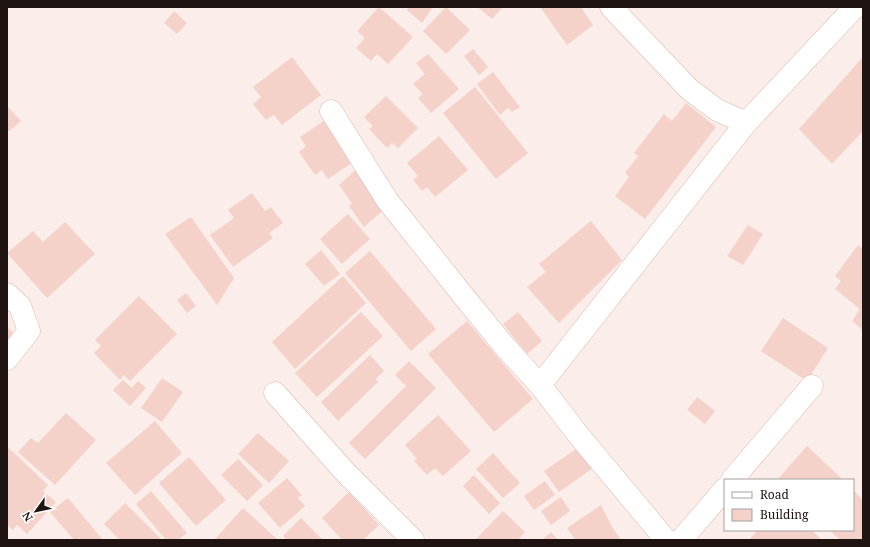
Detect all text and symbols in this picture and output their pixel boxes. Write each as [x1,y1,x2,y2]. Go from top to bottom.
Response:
legend [724,479,854,531]
text: Road [760,486,790,503]
north arrow [16,491,56,531]
text: Building [760,506,809,523]
text: N [18,509,36,524]

